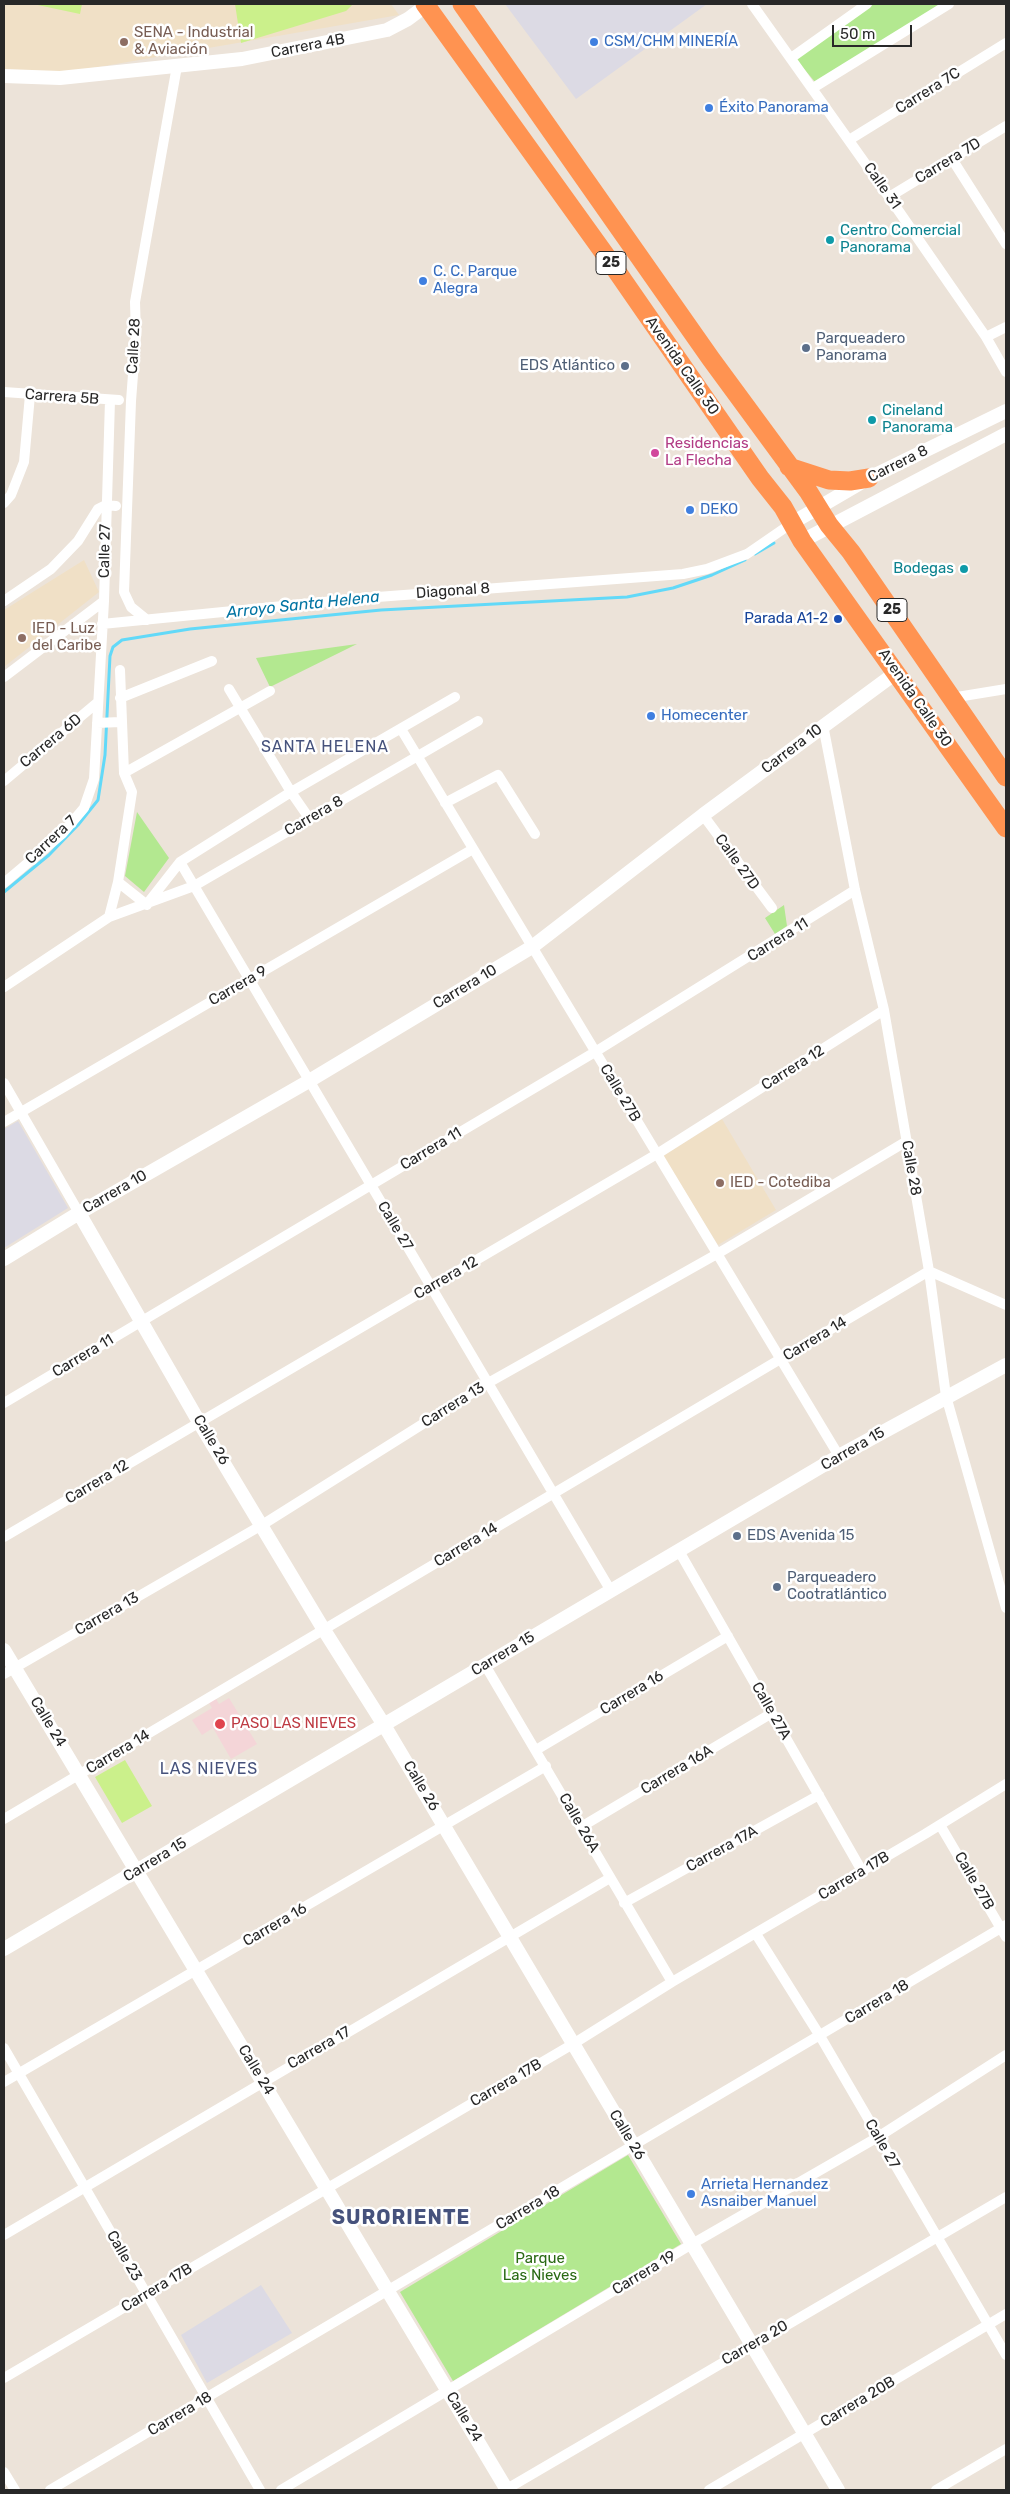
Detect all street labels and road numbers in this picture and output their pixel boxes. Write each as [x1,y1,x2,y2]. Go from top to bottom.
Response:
street label: Carrera 4B [270,30,346,62]
street label: Carrera 7C [892,64,964,118]
street label: Carrera 7D [912,134,984,188]
street label: Calle 31 [859,159,905,213]
road number: 25 [596,252,626,274]
street label: Avenida Calle 30 [641,313,723,419]
street label: Calle 28 [124,318,144,374]
street label: Carrera 5B [24,385,100,409]
street label: Carrera 8 [865,442,931,486]
street label: Calle 27 [96,524,114,578]
street label: Diagonal 8 [415,579,491,603]
road number: 25 [877,598,907,622]
street label: Avenida Calle 30 [874,645,956,751]
street label: Carrera 6D [17,710,85,772]
street label: Carrera 10 [758,720,826,778]
street label: Carrera 8 [281,792,347,840]
street label: Carrera 7 [22,812,80,868]
street label: Calle 27D [711,831,763,893]
street label: Carrera 11 [744,914,812,966]
street label: Carrera 10 [430,961,500,1013]
street label: Carrera 9 [206,962,270,1010]
street label: Carrera 12 [758,1042,828,1094]
street label: Calle 27B [596,1061,644,1125]
street label: Carrera 11 [397,1124,465,1174]
street label: Calle 28 [897,1139,925,1197]
street label: Carrera 10 [80,1166,150,1218]
street label: Calle 27 [373,1198,417,1254]
street label: Carrera 12 [411,1253,481,1303]
street label: Carrera 14 [780,1313,850,1365]
street label: Carrera 11 [49,1331,117,1381]
street label: Carrera 13 [418,1379,488,1431]
street label: Calle 26 [189,1412,233,1468]
street label: Carrera 15 [818,1424,888,1474]
street label: Carrera 12 [62,1456,132,1508]
street label: Carrera 14 [431,1519,501,1571]
street label: Carrera 13 [72,1588,142,1640]
street label: Carrera 15 [468,1628,538,1680]
street label: Carrera 16 [597,1667,667,1719]
street label: Calle 27A [747,1679,795,1743]
street label: Calle 24 [26,1694,70,1750]
street label: Carrera 14 [83,1726,153,1778]
street label: Carrera 16A [638,1741,716,1799]
street label: Calle 26 [399,1758,443,1814]
street label: Calle 26A [555,1790,603,1856]
street label: Carrera 17A [683,1822,761,1876]
street label: Carrera 15 [120,1834,190,1886]
street label: Carrera 17B [815,1848,893,1904]
street label: Calle 27B [950,1849,998,1913]
street label: Carrera 16 [240,1899,310,1951]
street label: Carrera 18 [842,1976,912,2028]
street label: Carrera 17 [284,2023,354,2073]
street label: Calle 24 [234,2042,278,2098]
street label: Carrera 17B [467,2055,545,2111]
street label: Calle 26 [605,2107,649,2163]
street label: Calle 27 [861,2116,903,2172]
street label: Carrera 18 [493,2182,563,2234]
street label: Calle 23 [102,2227,146,2285]
street label: Carrera 19 [609,2247,679,2299]
street label: Carrera 17B [118,2260,196,2316]
street label: Carrera 20 [719,2317,791,2369]
street label: Carrera 20B [817,2373,899,2431]
street label: Carrera 18 [145,2388,215,2440]
street label: Calle 24 [442,2389,486,2445]

